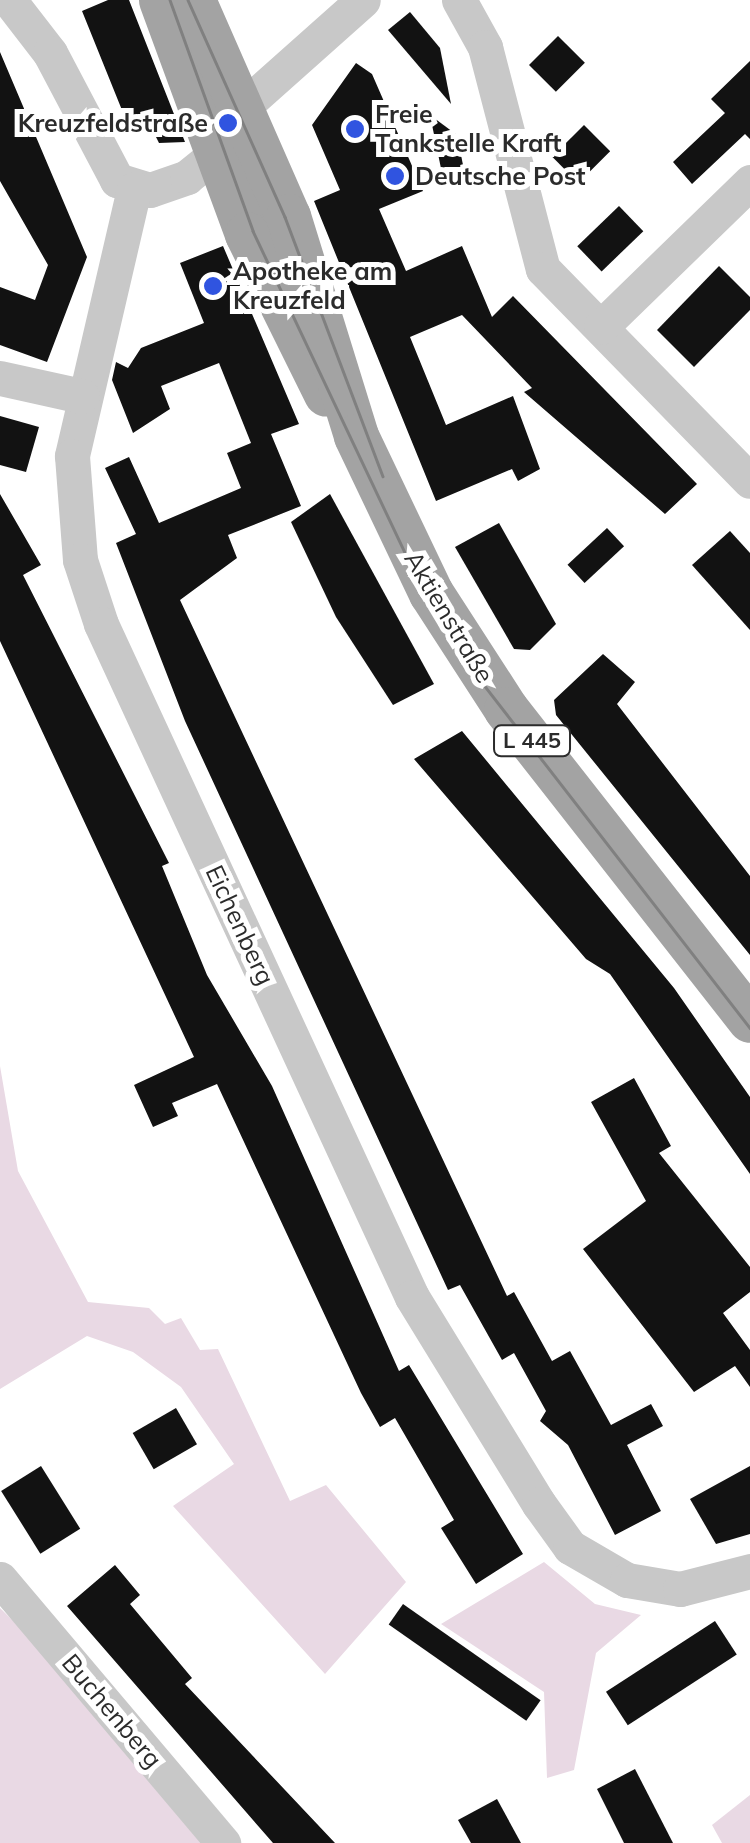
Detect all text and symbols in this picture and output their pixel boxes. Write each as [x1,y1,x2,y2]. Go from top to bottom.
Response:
place label: Freie Tankstelle Kraft [375,100,562,159]
place label: Kreuzfeldstraße [18,108,208,138]
marker: Kreuzfeldstraße [217,112,239,134]
marker: Freie Tankstelle Kraft [344,118,366,140]
place label: Deutsche Post [415,161,586,191]
marker: Deutsche Post [384,165,406,187]
place label: Apotheke am Kreuzfeld [233,257,392,316]
marker: Apotheke am Kreuzfeld [202,275,224,297]
street label: Aktienstraße [398,546,500,688]
road number: L 445 [492,724,572,758]
street label: Eichenberg [199,860,281,990]
street label: Buchenberg [56,1648,168,1774]

